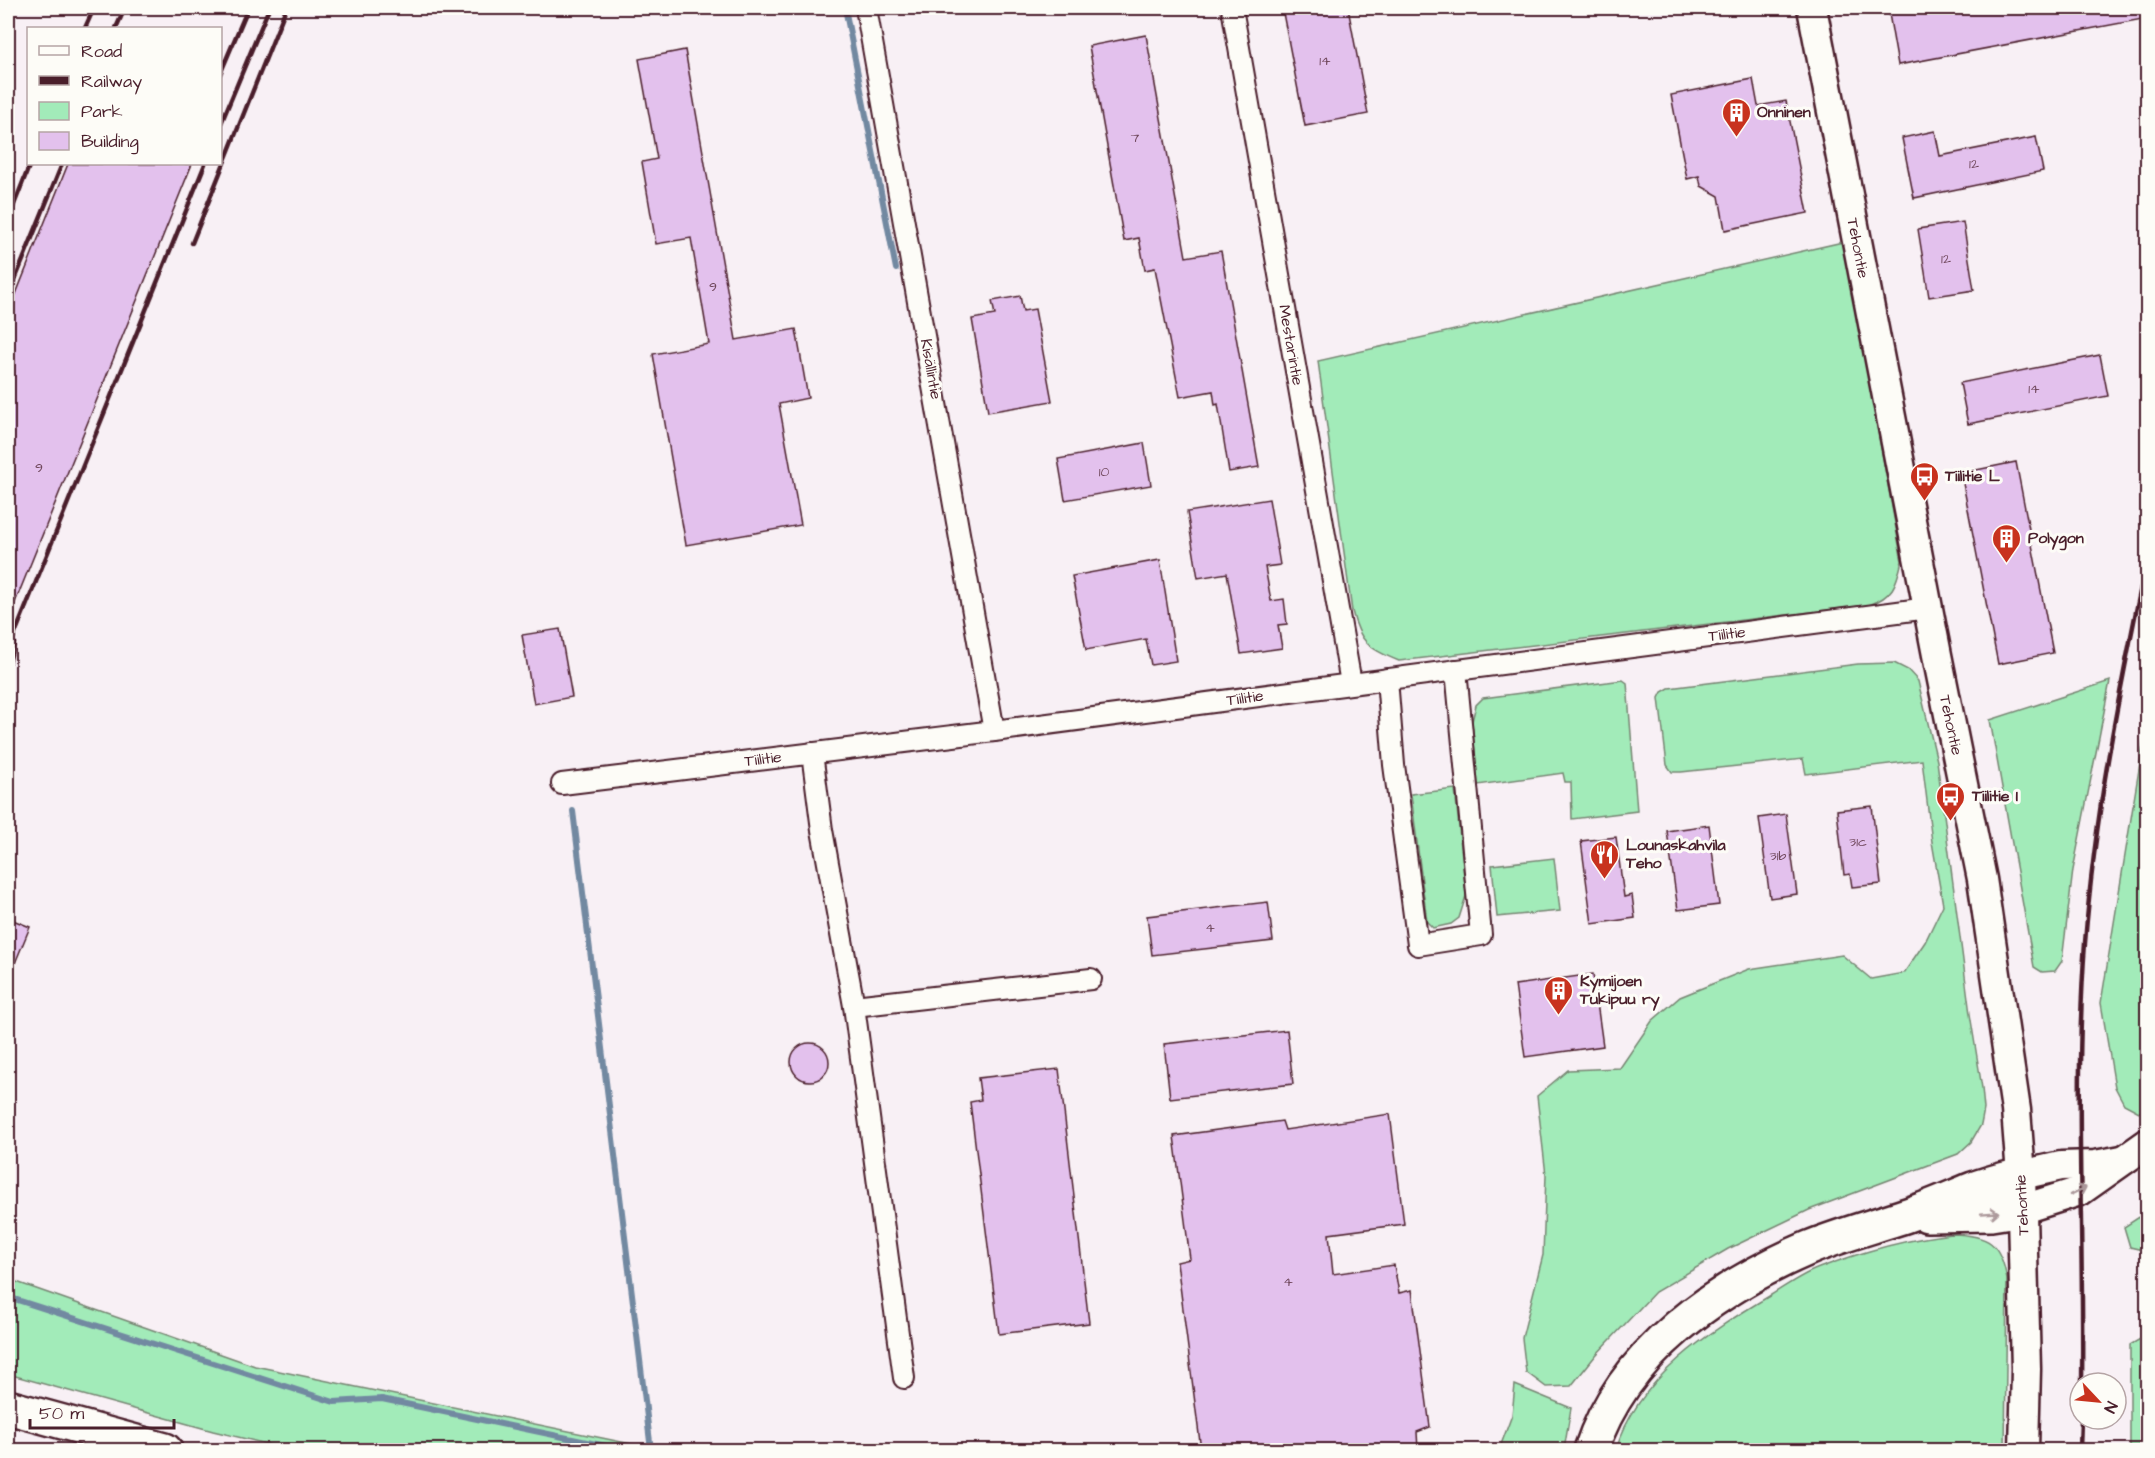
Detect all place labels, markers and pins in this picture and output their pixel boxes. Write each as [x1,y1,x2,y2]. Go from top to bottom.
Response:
building icon: Onninen [1720,96,1752,138]
place label: Onninen [1757,101,1811,123]
bus stop icon: Tiilitie L [1908,460,1940,502]
place label: Tiilitie L [1944,465,2001,487]
building icon: Polygon [1991,522,2023,564]
place label: Polygon [2028,527,2084,551]
bus stop icon: Tiilitie I [1935,780,1967,822]
place label: Tiilitie I [1971,785,2018,807]
place label: Lounaskahvila Teho [1625,834,1727,874]
restaurant icon: Lounaskahvila Teho [1589,838,1621,880]
place label: Kymijoen Tukipuu ry [1579,970,1660,1011]
building icon: Kymijoen Tukipuu ry [1543,974,1575,1016]

